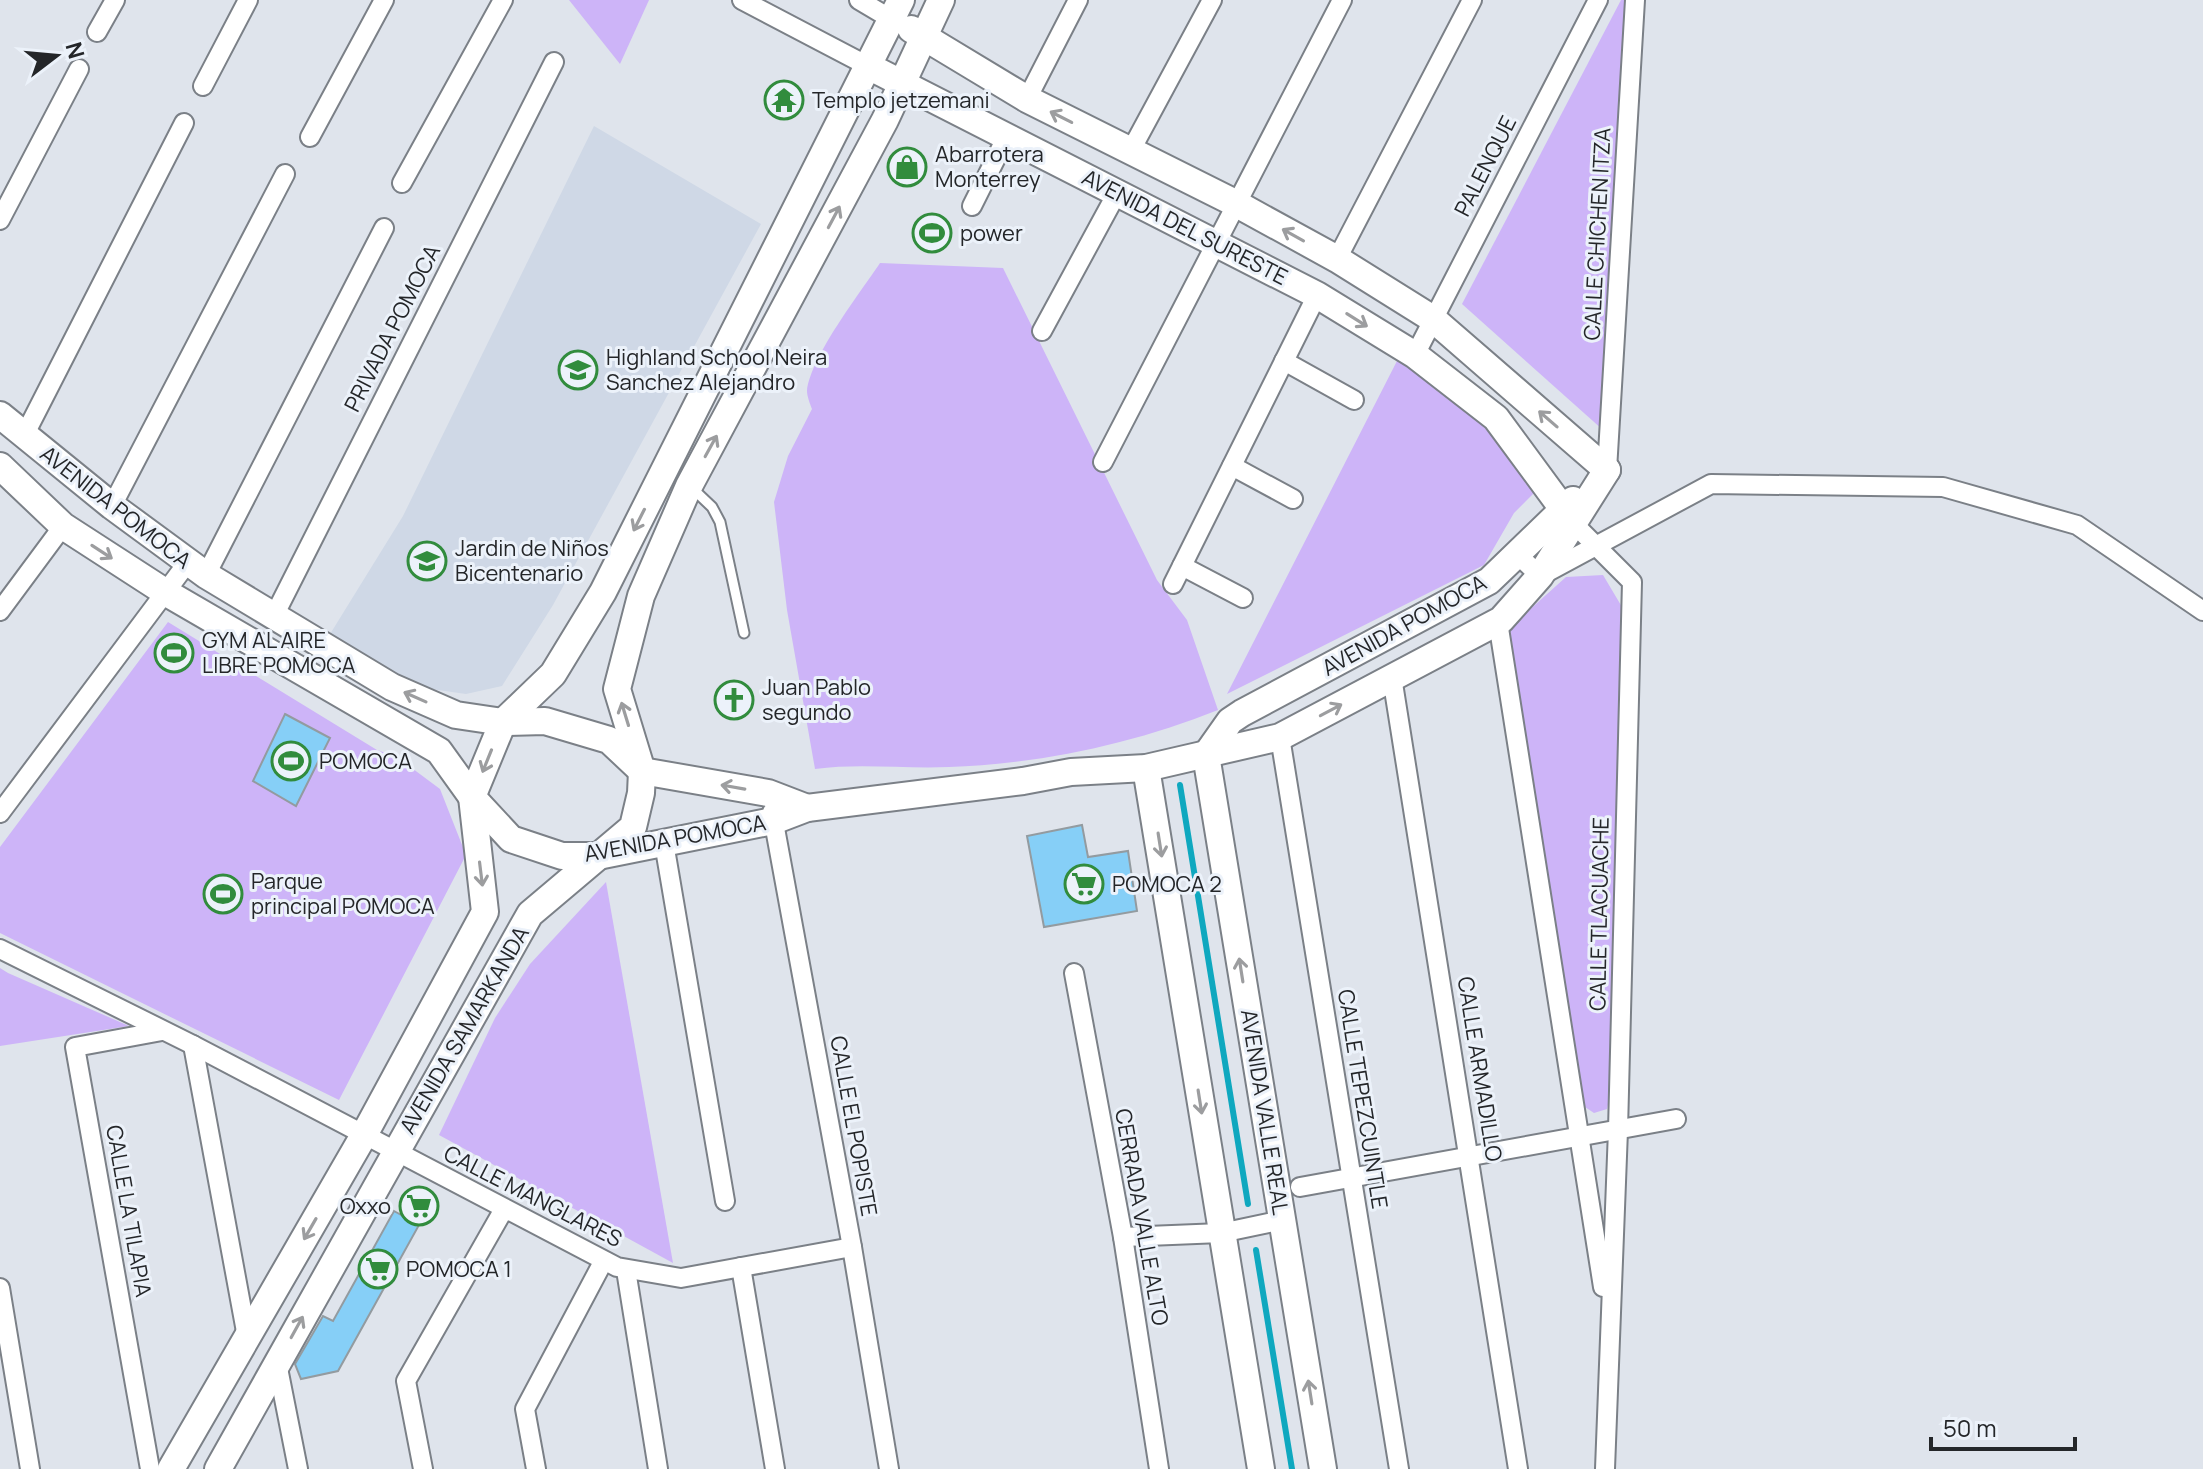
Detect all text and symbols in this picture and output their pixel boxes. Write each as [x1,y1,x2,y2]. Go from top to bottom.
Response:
north arrow [16,16,96,96]
text: N [59,39,92,62]
temple icon: Templo jetzemani [763,79,805,121]
place label: Templo jetzemani [812,85,990,115]
one-way arrow [1050,109,1074,124]
street label: PALENQUE [1447,111,1523,221]
street label: CALLE CHICHEN ITZA [1576,127,1618,341]
place label: Abarrotera Monterrey [935,139,1044,194]
shop icon: Abarrotera Monterrey [886,146,928,188]
street label: AVENIDA DEL SURESTE [1077,162,1293,292]
one-way arrow [827,205,843,229]
sports icon: power [911,212,953,254]
place label: power [960,218,1023,248]
one-way arrow [1282,227,1305,243]
street label: PRIVADA POMOCA [337,239,447,417]
one-way arrow [1346,312,1368,328]
place label: Highland School Neira Sanchez Alejandro [606,342,827,397]
school or university icon: Highland School Neira Sanchez Alejandro [557,349,599,391]
one-way arrow [1539,410,1559,428]
one-way arrow [704,435,720,458]
street label: AVENIDA POMOCA [34,439,198,575]
one-way arrow [631,507,647,531]
place label: Jardin de Niños Bicentenario [455,533,609,588]
school or university icon: Jardin de Niños Bicentenario [406,540,448,582]
one-way arrow [91,543,113,560]
street label: AVENIDA POMOCA [1316,567,1492,683]
place label: GYM AL AIRE LIBRE POMOCA [202,625,356,680]
sports icon: GYM AL AIRE LIBRE POMOCA [153,632,195,674]
place label: Juan Pablo segundo [762,672,871,727]
church icon: Juan Pablo segundo [713,679,755,721]
one-way arrow [403,689,427,704]
one-way arrow [1319,701,1342,717]
one-way arrow [617,702,631,727]
sports icon: POMOCA [270,740,312,782]
place label: POMOCA [319,746,412,776]
one-way arrow [479,748,493,772]
one-way arrow [720,779,746,794]
street label: AVENIDA POMOCA [582,807,768,869]
street label: CALLE TLACUACHE [1582,817,1616,1011]
one-way arrow [1153,832,1168,857]
one-way arrow [474,861,489,887]
supermarket icon: POMOCA 2 [1063,863,1105,905]
place label: Parque principal POMOCA [251,866,435,921]
place label: POMOCA 2 [1112,869,1222,899]
sports icon: Parque principal POMOCA [202,873,244,915]
street label: AVENIDA SAMARKANDA [392,921,536,1139]
one-way arrow [1233,957,1248,983]
street label: CALLE ARMADILLO [1451,974,1509,1164]
street label: CALLE TEPEZCUINTLE [1331,987,1395,1211]
street label: AVENIDA VALLE REAL [1234,1007,1296,1217]
street label: CALLE EL POPISTE [823,1033,885,1219]
one-way arrow [1194,1088,1209,1114]
street label: CERRADA VALLE ALTO [1108,1106,1176,1328]
street label: CALLE LA TILAPIA [99,1123,159,1299]
street label: CALLE MANGLARES [439,1138,627,1254]
supermarket icon: Oxxo [398,1185,440,1227]
place label: Oxxo [340,1191,391,1221]
one-way arrow [301,1217,317,1240]
supermarket icon: POMOCA 1 [357,1248,399,1290]
place label: POMOCA 1 [406,1254,512,1284]
one-way arrow [289,1316,305,1340]
one-way arrow [1302,1380,1317,1405]
scale bar [1931,1401,2075,1451]
text: 50 m [1943,1411,1997,1444]

